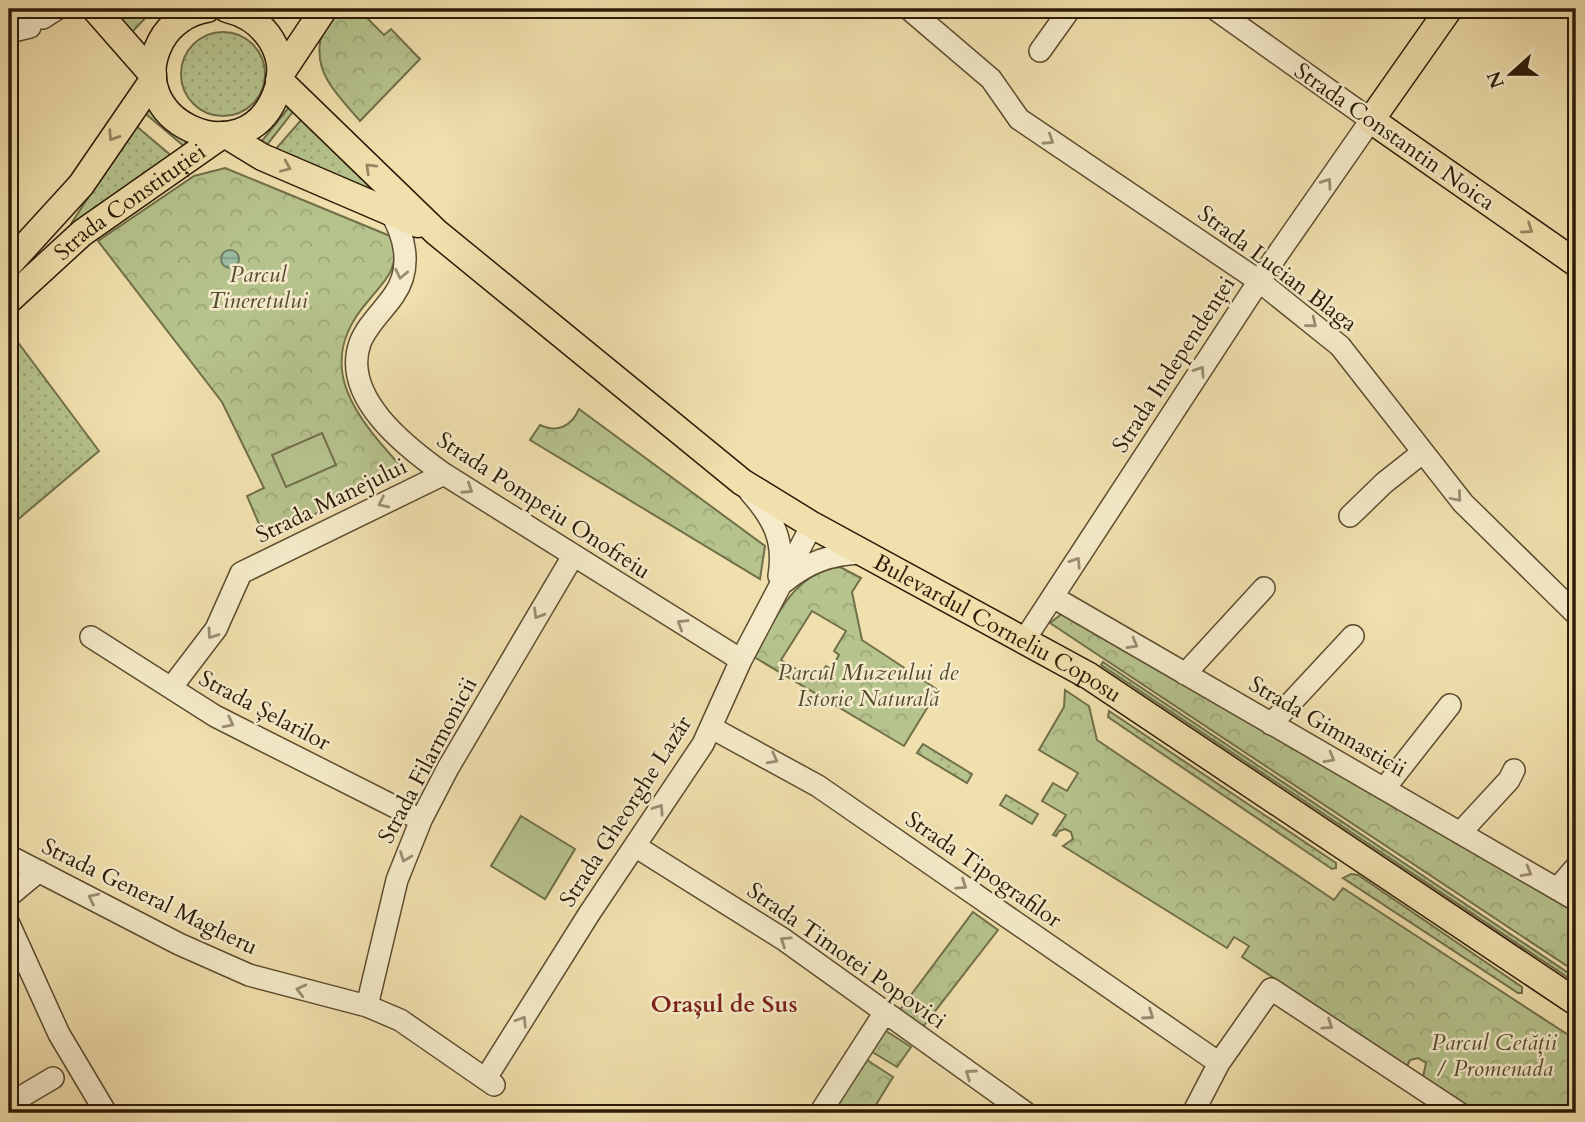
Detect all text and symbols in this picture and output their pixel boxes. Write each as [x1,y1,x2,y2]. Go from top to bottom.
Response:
north arrow [1476,38,1546,108]
street label: Strada Constantin Noica [1289,56,1501,216]
one-way arrow [108,128,121,141]
one-way arrow [1041,132,1054,145]
street label: Strada Constituției [47,136,212,267]
one-way arrow [280,158,292,172]
one-way arrow [365,163,378,176]
one-way arrow [1319,178,1331,191]
street label: Strada Lucian Blaga [1192,198,1364,339]
one-way arrow [1520,221,1533,233]
park label: Parcul Tineretului [208,259,309,316]
one-way arrow [395,268,410,280]
street label: Strada Independenței [1105,270,1242,459]
one-way arrow [1304,315,1317,327]
one-way arrow [1192,366,1205,379]
street label: Strada Pompeiu Onofreiu [431,425,657,586]
street label: Strada Manejului [250,450,412,550]
one-way arrow [460,480,473,493]
one-way arrow [1449,489,1462,501]
one-way arrow [378,495,390,509]
street label: Bulevardul Corneliu Coposu [868,546,1128,710]
one-way arrow [1068,557,1080,570]
one-way arrow [533,607,546,620]
one-way arrow [677,620,690,633]
one-way arrow [208,626,220,639]
one-way arrow [1126,636,1139,649]
park label: Parcul Muzeului de Istorie Naturală [778,657,959,714]
street label: Strada Șelarilor [194,663,336,758]
street label: Strada Gimnasticii [1243,669,1412,784]
street label: Strada Filarmonicii [371,672,484,849]
street label: Strada Gheorghe Lazăr [552,709,699,913]
one-way arrow [222,715,234,729]
one-way arrow [1323,750,1335,763]
one-way arrow [765,751,778,764]
one-way arrow [651,804,663,817]
street label: Strada Tipografilor [899,804,1069,935]
street label: Strada General Magheru [37,831,263,962]
one-way arrow [400,850,414,862]
one-way arrow [1520,864,1532,877]
street label: Strada Timotei Popovici [741,875,953,1036]
one-way arrow [954,877,967,889]
one-way arrow [88,893,100,907]
one-way arrow [780,936,793,949]
one-way arrow [295,984,307,998]
district label: Orașul de Sus [650,988,798,1021]
one-way arrow [1141,1007,1154,1019]
one-way arrow [514,1015,527,1028]
one-way arrow [1320,1017,1333,1029]
park label: Parcul Cetății / Promenada [1431,1027,1557,1084]
one-way arrow [965,1070,978,1082]

